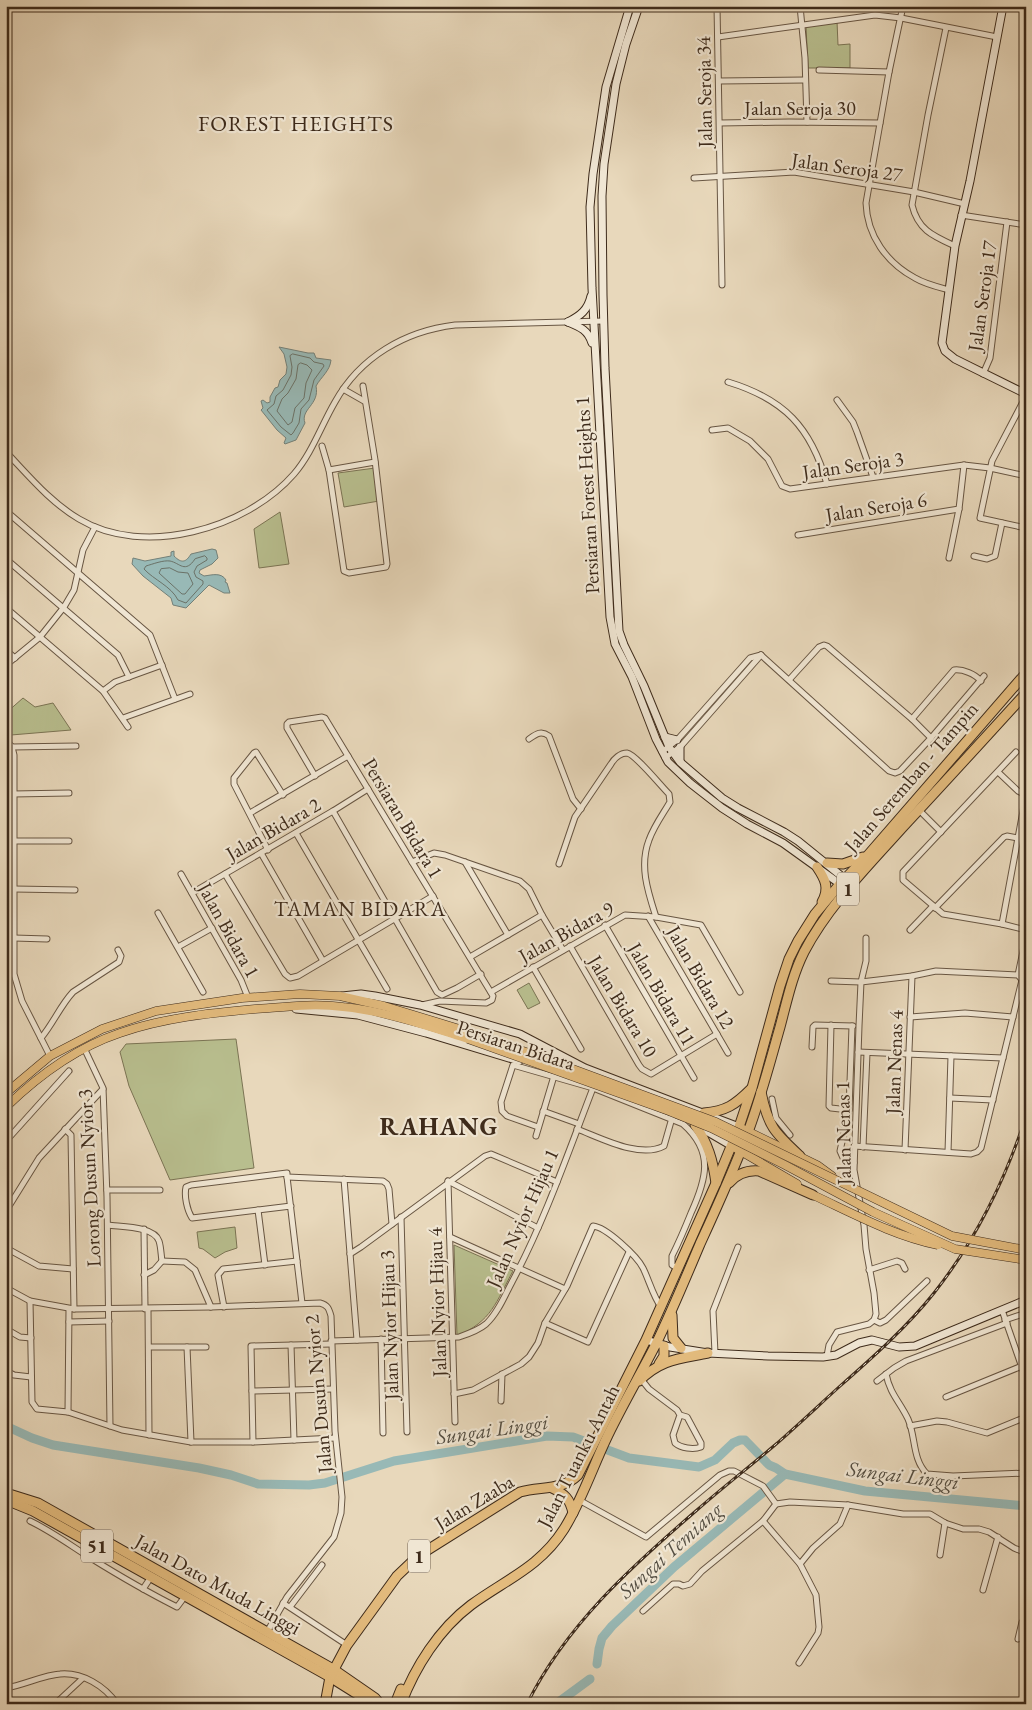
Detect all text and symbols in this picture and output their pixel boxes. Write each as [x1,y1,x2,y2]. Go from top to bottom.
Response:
street label: Jalan Seroja 34 [690,36,718,150]
street label: Jalan Seroja 30 [742,95,856,121]
district label: FOREST HEIGHTS [198,109,394,138]
street label: Jalan Seroja 27 [788,146,904,188]
street label: Jalan Seroja 17 [961,239,1003,355]
street label: Persiaran Forest Heights 1 [569,395,605,595]
street label: Jalan Seroja 3 [799,445,905,485]
street label: Jalan Seroja 6 [822,486,929,528]
street label: Jalan Seremban - Tampin [837,696,984,859]
street label: Persiaran Bidara 1 [357,753,449,883]
street label: Jalan Bidara 2 [219,791,325,868]
road number: 1 [837,872,859,906]
street label: Jalan Bidara 1 [191,876,266,982]
district label: TAMAN BIDARA [274,895,446,922]
street label: Jalan Bidara 9 [512,895,619,970]
street label: Jalan Bidara 12 [660,919,741,1034]
street label: Jalan Bidara 11 [621,936,702,1050]
street label: Jalan Bidara 10 [581,948,664,1062]
street label: Jalan Nenas 4 [879,1009,909,1117]
street label: Persiaran Bidara [454,1014,578,1076]
street label: Jalan Nenas 1 [829,1081,857,1187]
street label: Lorong Dusun Nyior 3 [71,1088,107,1268]
district label: RAHANG [380,1110,498,1142]
street label: Jalan Nyior Hijau 1 [479,1144,564,1294]
street label: Jalan Nyior Hijau 4 [421,1226,453,1379]
street label: Jalan Nyior Hijau 3 [373,1250,405,1402]
street label: Jalan Dusun Nyior 2 [298,1313,338,1476]
street label: Jalan Tuanku Antah [530,1380,625,1534]
water label: Sungai Linggi [433,1408,550,1450]
water label: Sungai Linggi [844,1455,961,1495]
street label: Jalan Zaaba [428,1468,518,1537]
water label: Sungai Temiang [612,1495,729,1605]
street label: Jalan Dato Muda Linggi [129,1527,305,1640]
road number: 51 [81,1530,113,1562]
road number: 1 [408,1540,430,1572]

